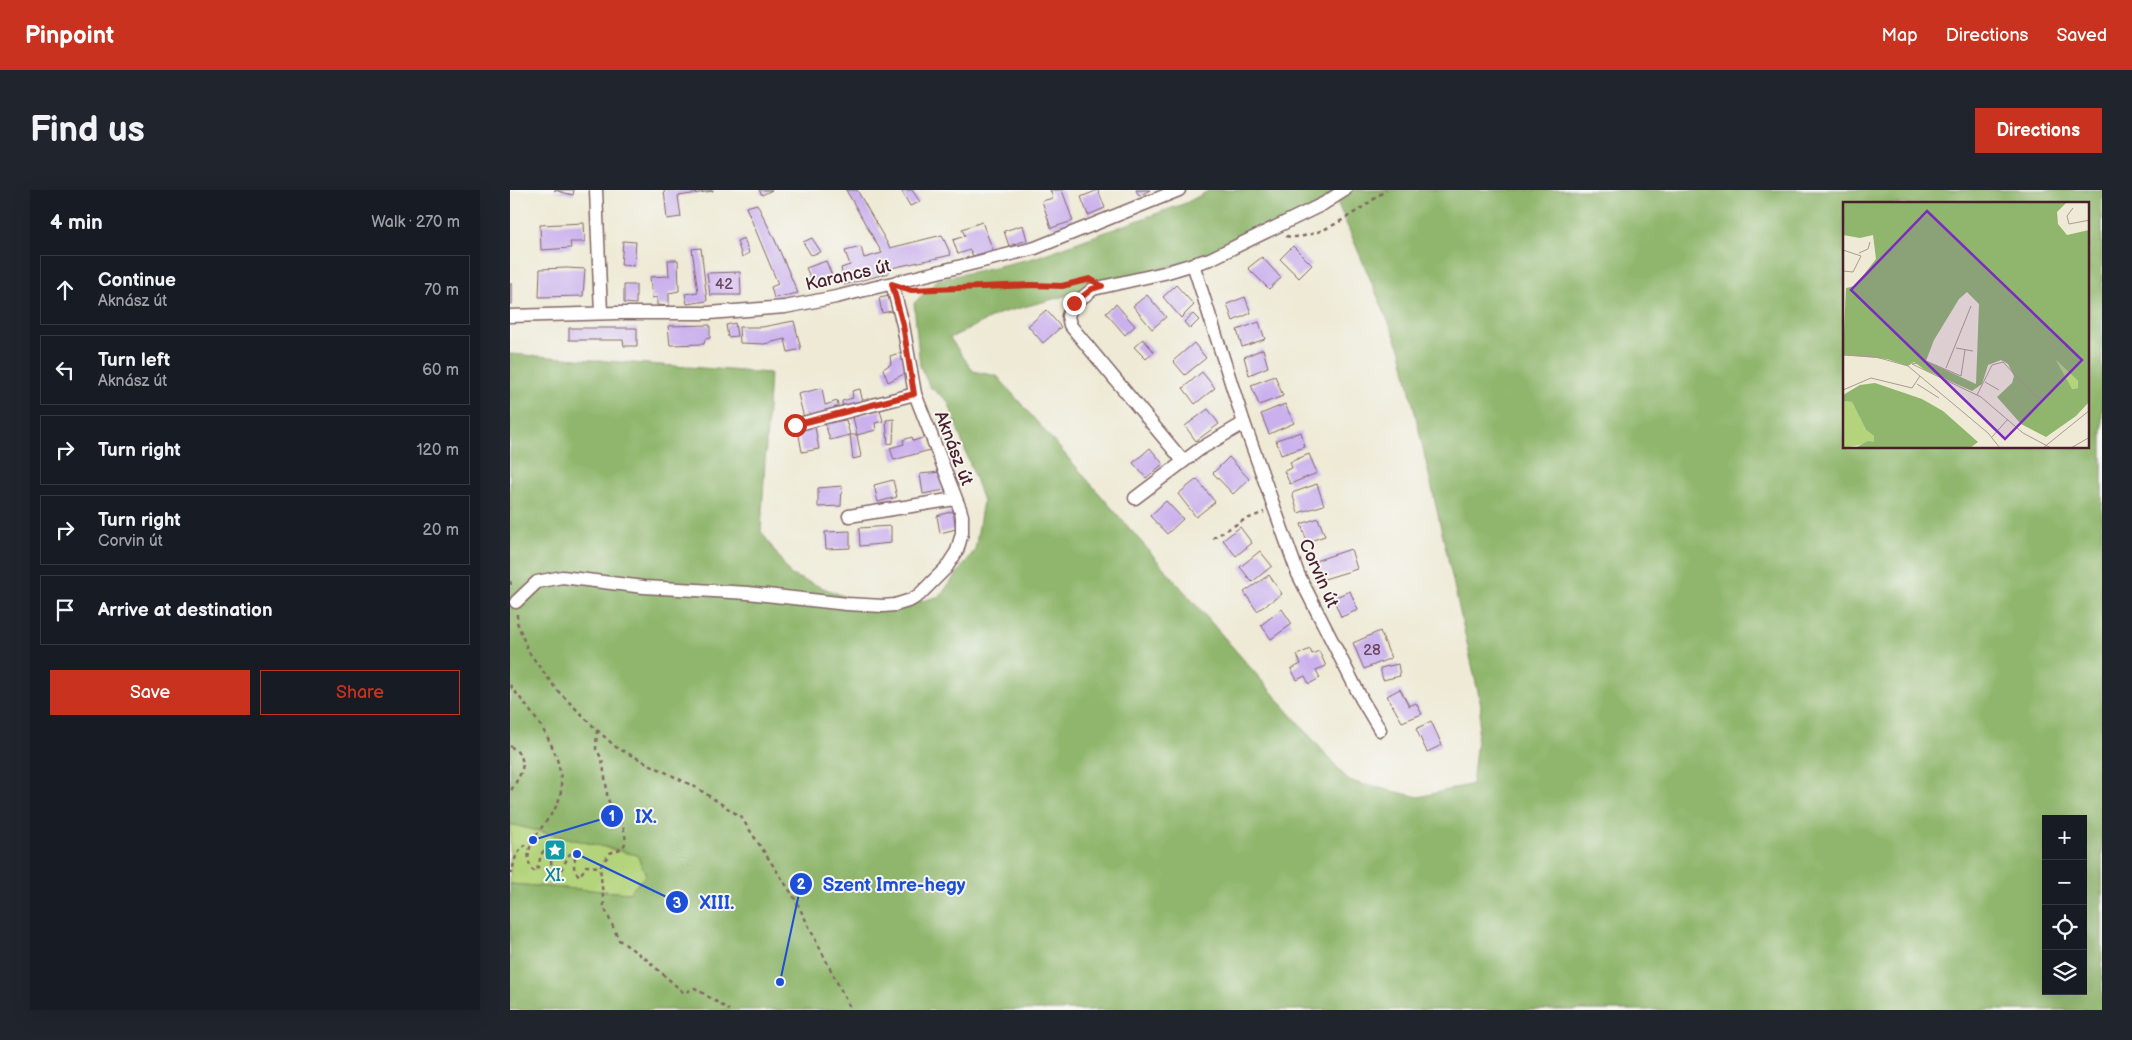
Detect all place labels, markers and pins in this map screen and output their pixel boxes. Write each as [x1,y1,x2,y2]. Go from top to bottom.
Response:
callout: IX. [600,799,667,833]
place icon: XI. [543,838,567,862]
place label: XI. [544,865,565,886]
callout: Szent Imre-hegy [788,867,976,901]
callout: XIII. [664,885,744,919]

